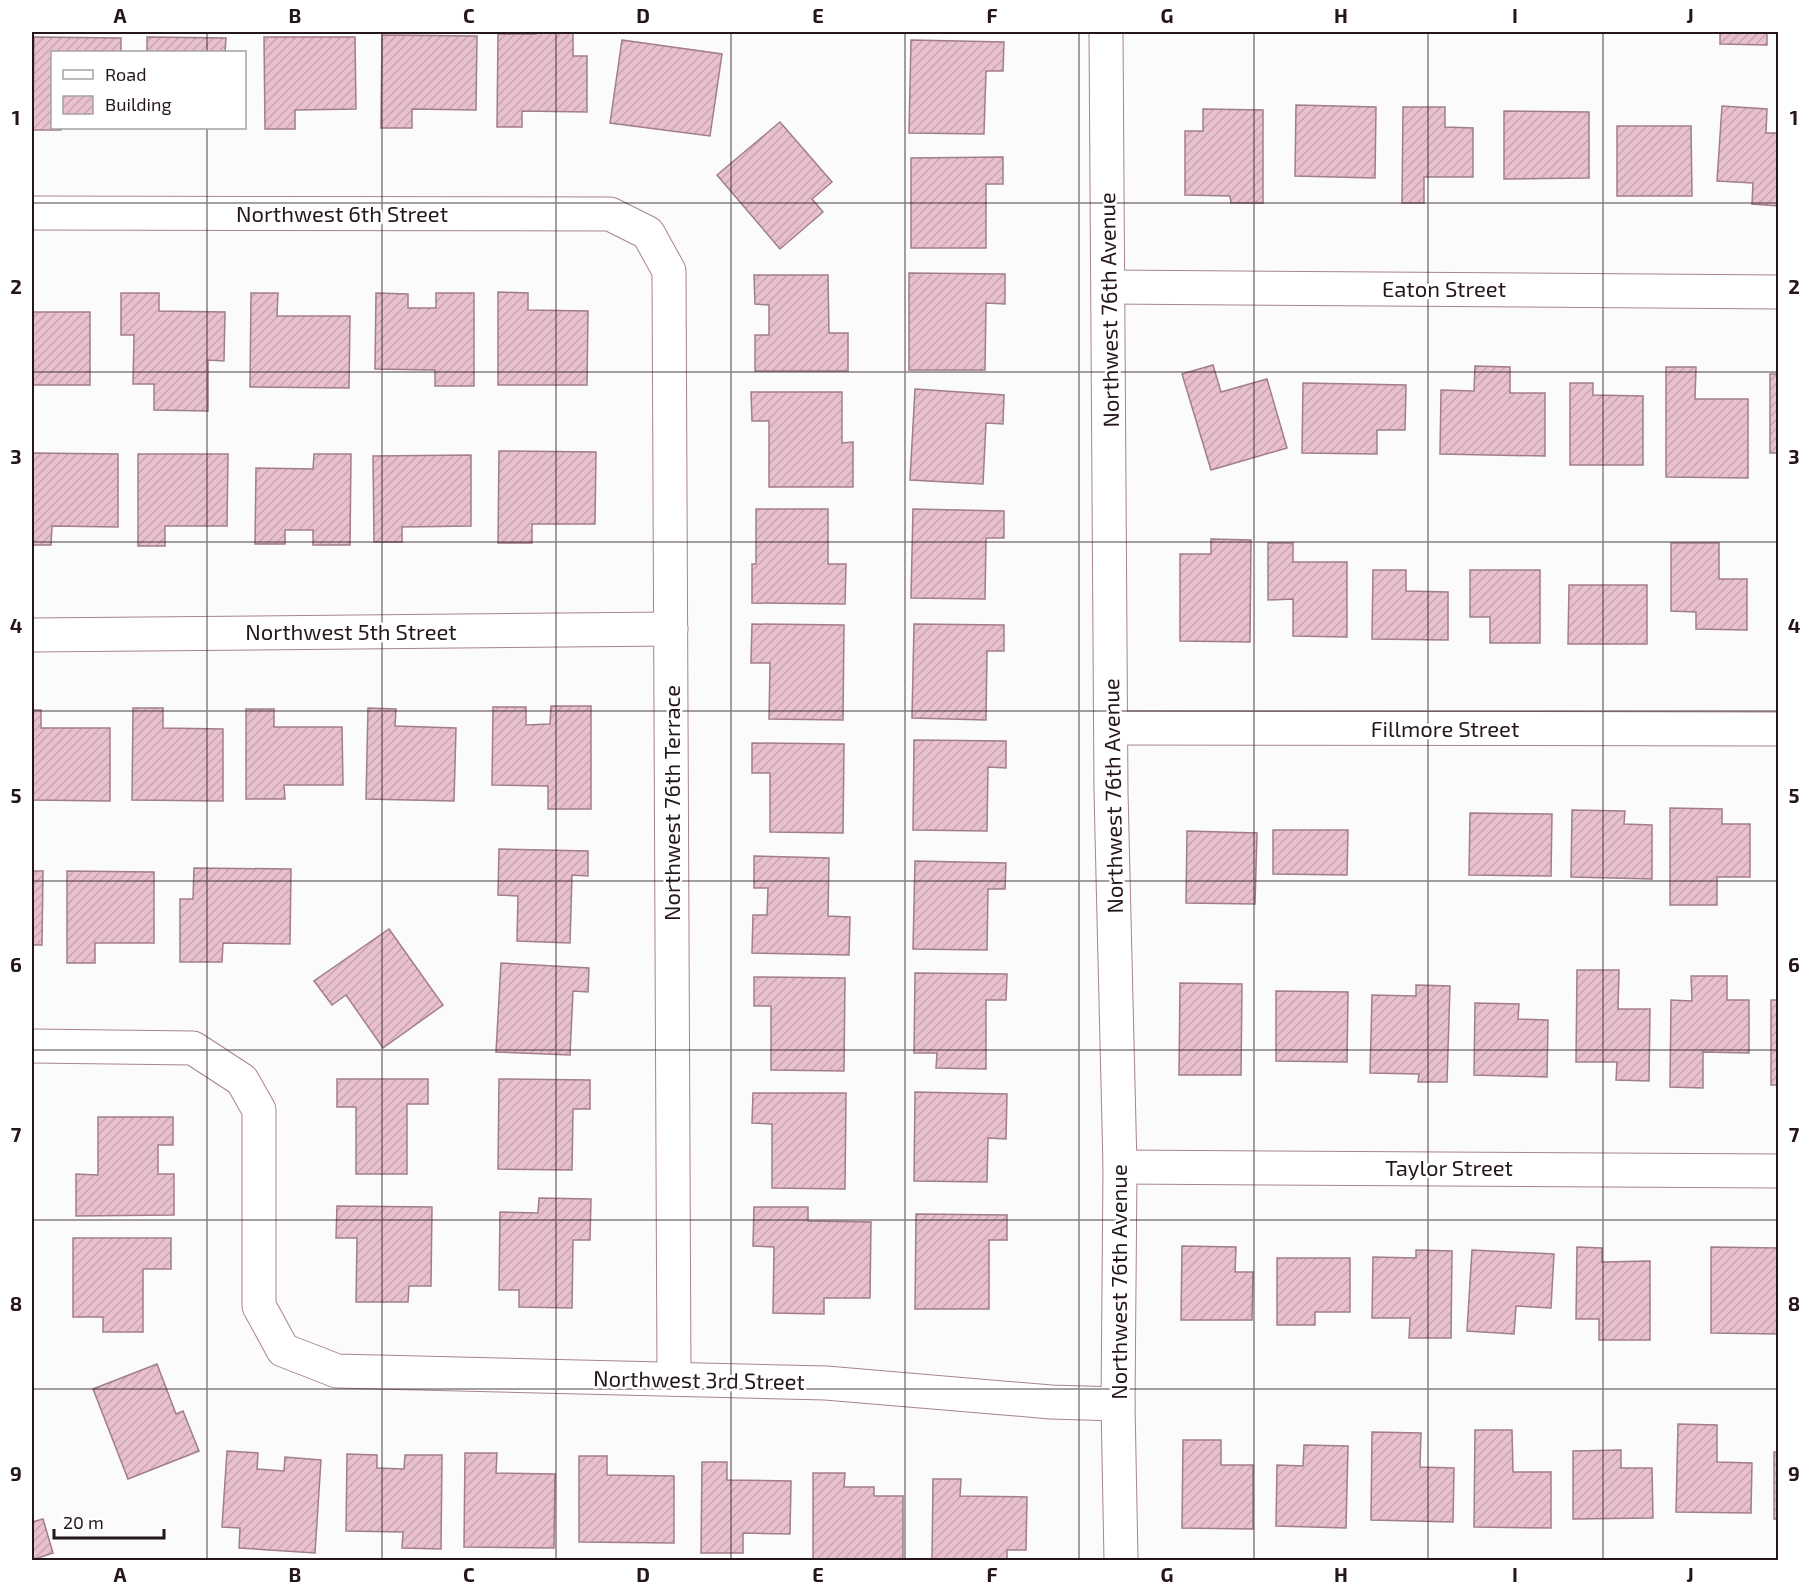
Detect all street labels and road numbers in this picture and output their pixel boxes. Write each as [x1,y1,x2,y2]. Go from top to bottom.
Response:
street label: Northwest 76th Avenue [1093,192,1123,428]
street label: Northwest 6th Street [236,200,448,226]
street label: Eaton Street [1382,275,1506,301]
street label: Northwest 5th Street [245,618,457,644]
street label: Northwest 76th Avenue [1097,678,1127,914]
street label: Northwest 76th Terrace [658,685,684,921]
street label: Fillmore Street [1371,715,1519,741]
street label: Taylor Street [1385,1154,1513,1180]
street label: Northwest 76th Avenue [1105,1164,1131,1400]
street label: Northwest 3rd Street [593,1364,805,1394]

